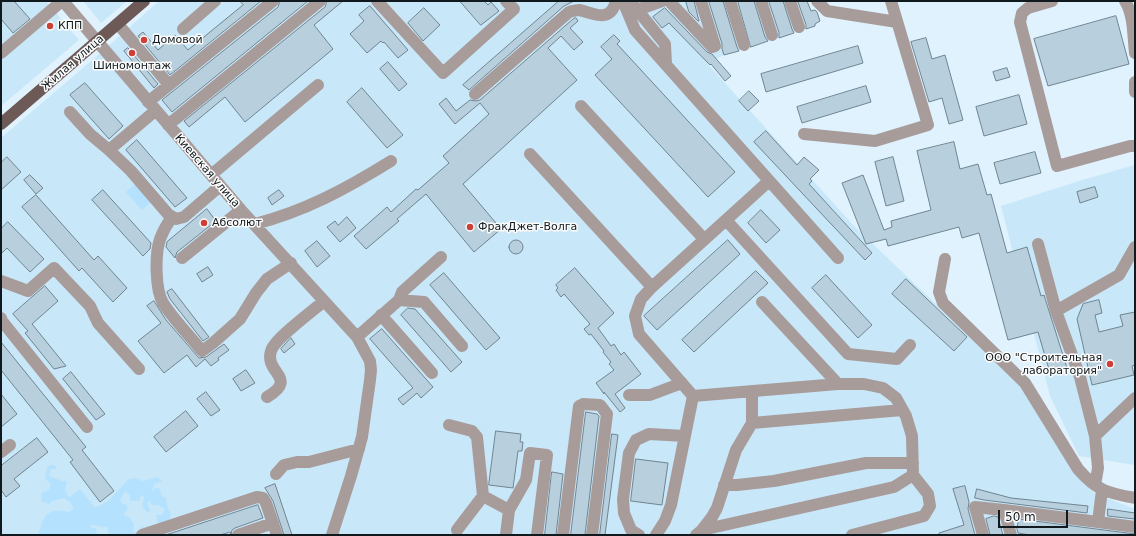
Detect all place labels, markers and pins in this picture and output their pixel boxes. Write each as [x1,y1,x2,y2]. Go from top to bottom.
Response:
place label: КПП [58,19,82,33]
marker: КПП [45,21,55,31]
place label: Домовой [152,33,203,47]
marker: Домовой [139,35,149,45]
marker: Шиномонтаж [127,48,137,58]
place label: Шиномонтаж [93,59,171,73]
place label: Абсолют [212,216,262,230]
marker: Абсолют [199,218,209,228]
place label: ФракДжет-Волга [478,220,577,234]
marker: ФракДжет-Волга [465,222,475,232]
place label: ООО "Строительная лаборатория" [985,351,1102,377]
marker: ООО "Строительная лаборатория" [1105,359,1115,369]

